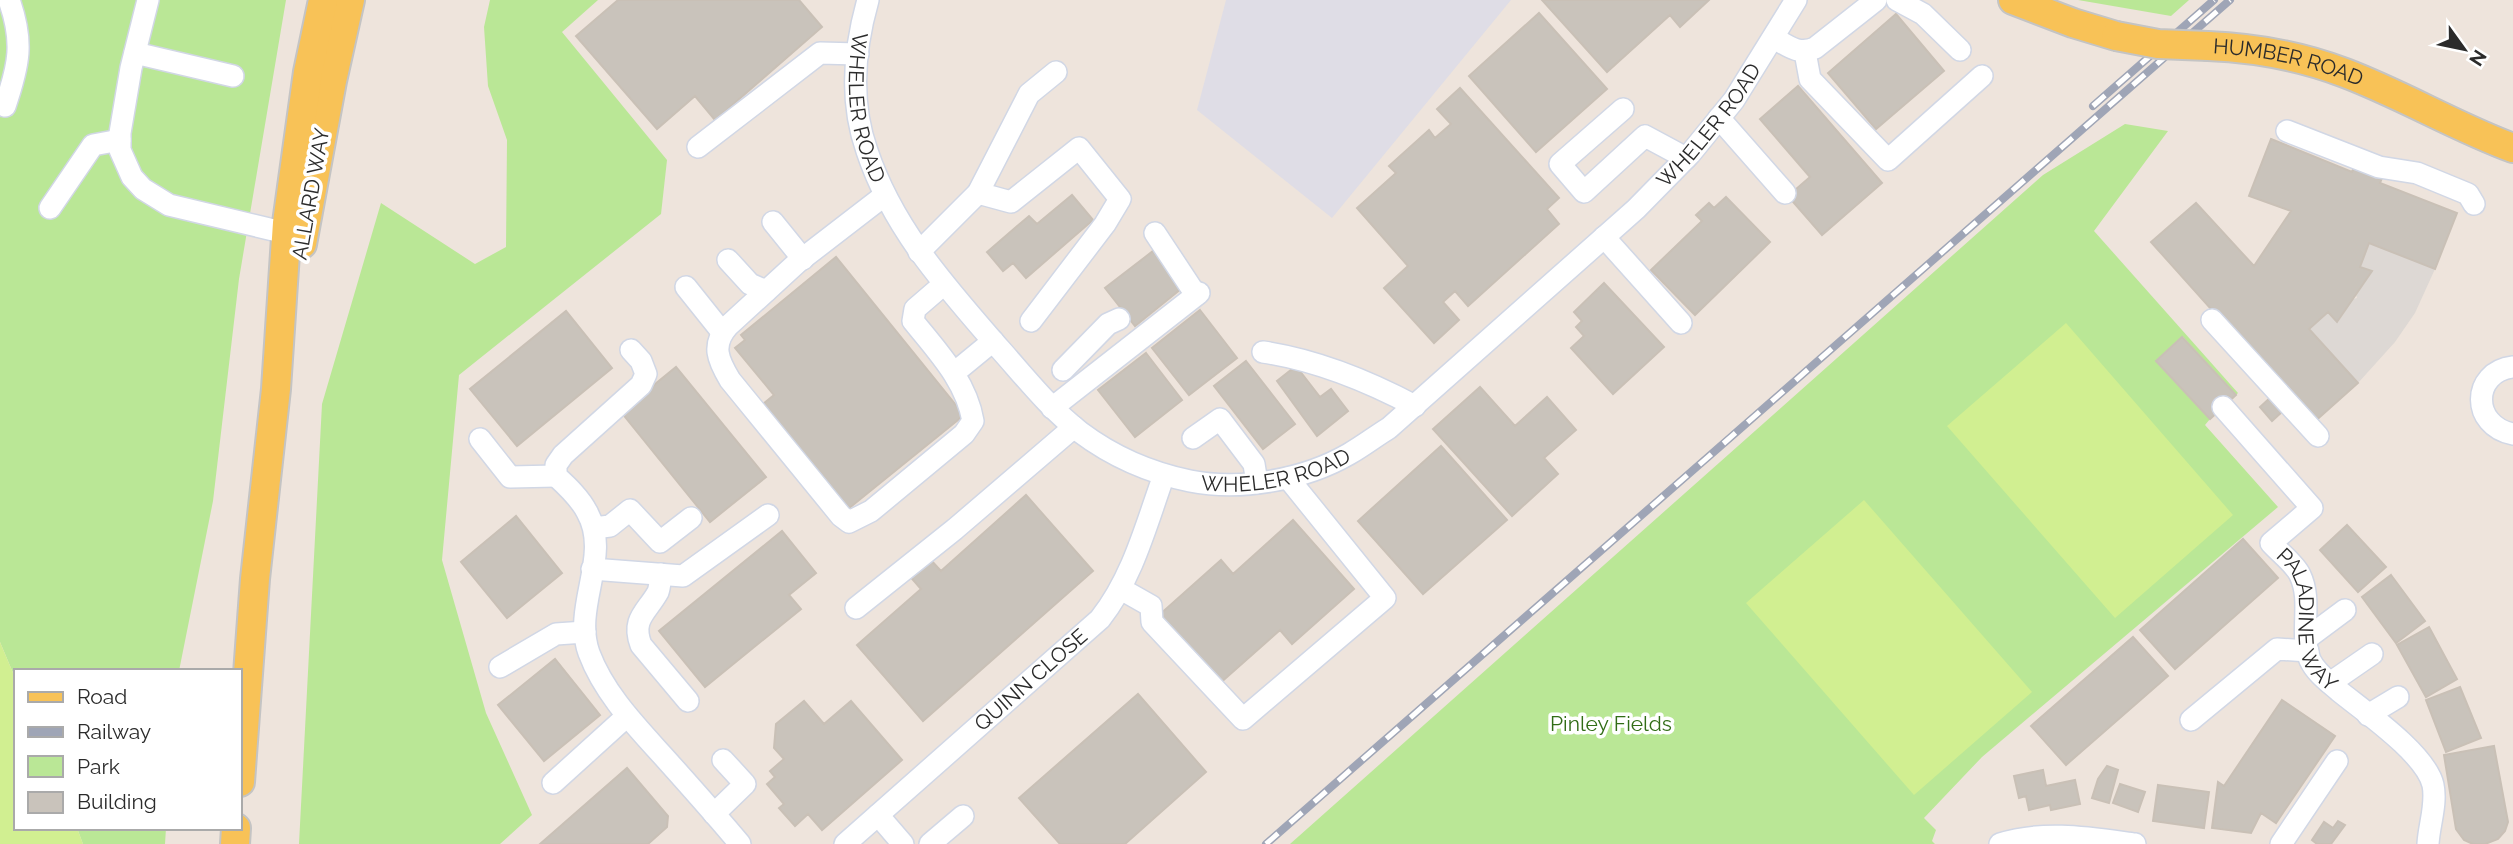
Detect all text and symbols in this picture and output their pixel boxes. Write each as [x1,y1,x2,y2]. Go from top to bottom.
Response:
north arrow [2429,14,2499,84]
street label: WHELER ROAD [844,31,891,186]
street label: HUMBER ROAD [2212,33,2367,91]
text: N [2465,46,2491,70]
street label: WHELER ROAD [1651,58,1766,192]
street label: ALLARD WAY [287,126,334,262]
street label: WHELER ROAD [1200,443,1354,497]
street label: PALADINE WAY [2272,543,2343,696]
street label: QUINN CLOSE [969,623,1092,736]
legend [14,669,242,830]
text: Road [77,684,127,709]
park label: Pinley Fields [1550,711,1672,736]
text: Railway [77,719,151,744]
text: Park [77,754,120,779]
text: Building [77,789,157,814]

